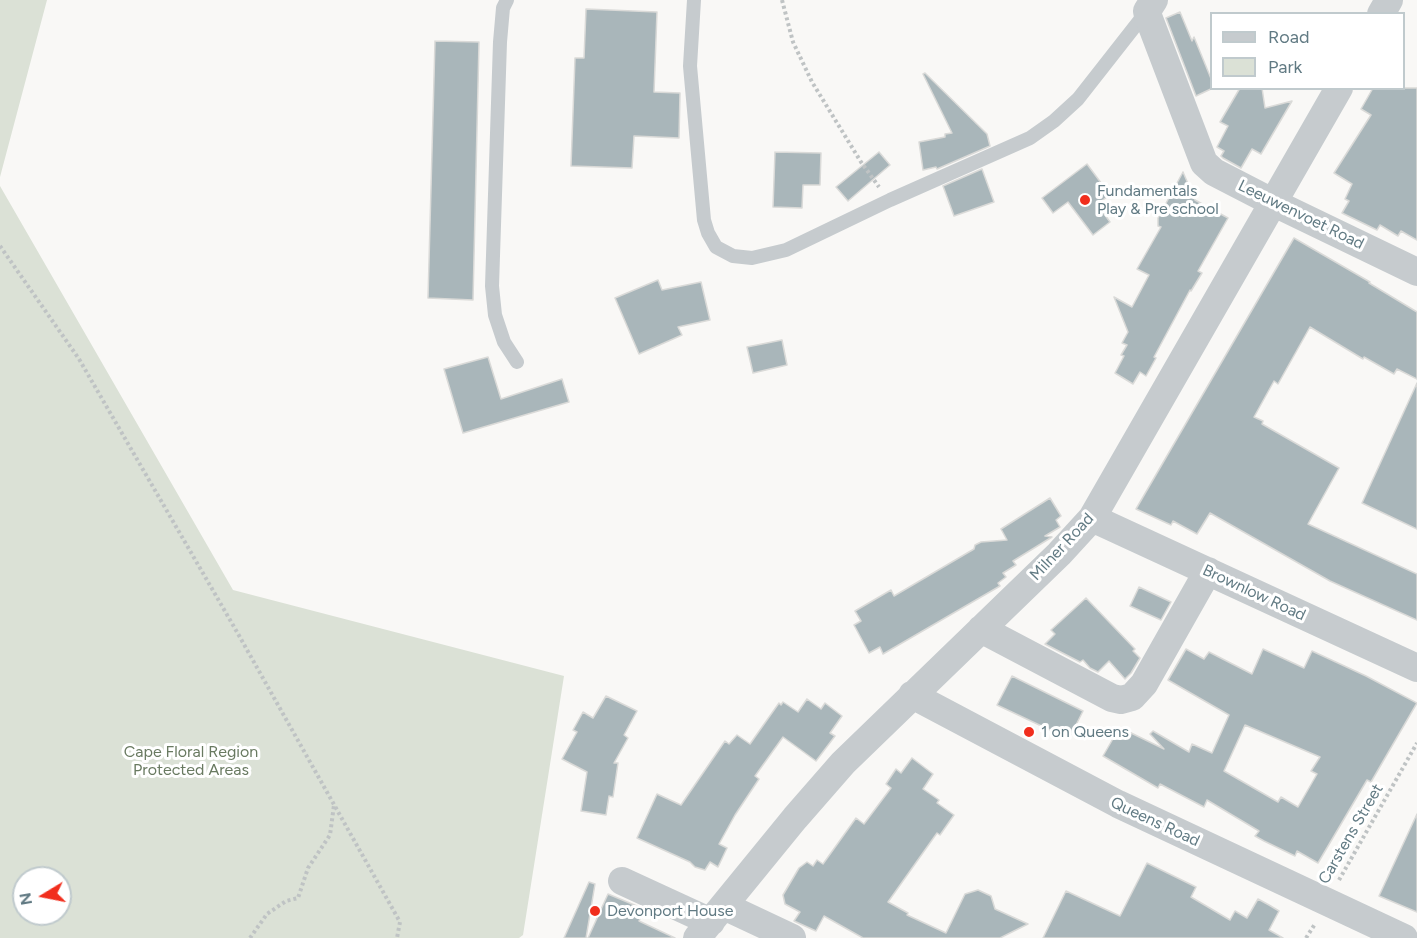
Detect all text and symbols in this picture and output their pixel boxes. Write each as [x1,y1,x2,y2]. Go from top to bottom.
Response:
legend [1210,12,1405,90]
text: Road [1268,26,1309,48]
text: Park [1268,56,1302,78]
street label: Leeuwenvoet Road [1235,176,1367,254]
place label: Fundamentals Play & Pre school [1097,181,1219,219]
marker: Fundamentals Play & Pre school [1078,193,1092,207]
street label: Milner Road [1026,510,1098,584]
street label: Brownlow Road [1199,561,1309,625]
place label: 1 on Queens [1041,722,1129,742]
marker: 1 on Queens [1022,725,1036,739]
park label: Cape Floral Region Protected Areas [124,742,258,780]
street label: Carstens Street [1315,781,1387,887]
street label: Queens Road [1107,793,1203,851]
north arrow [12,866,72,926]
text: N [15,891,36,907]
place label: Devonport House [607,901,733,921]
marker: Devonport House [588,904,602,918]

